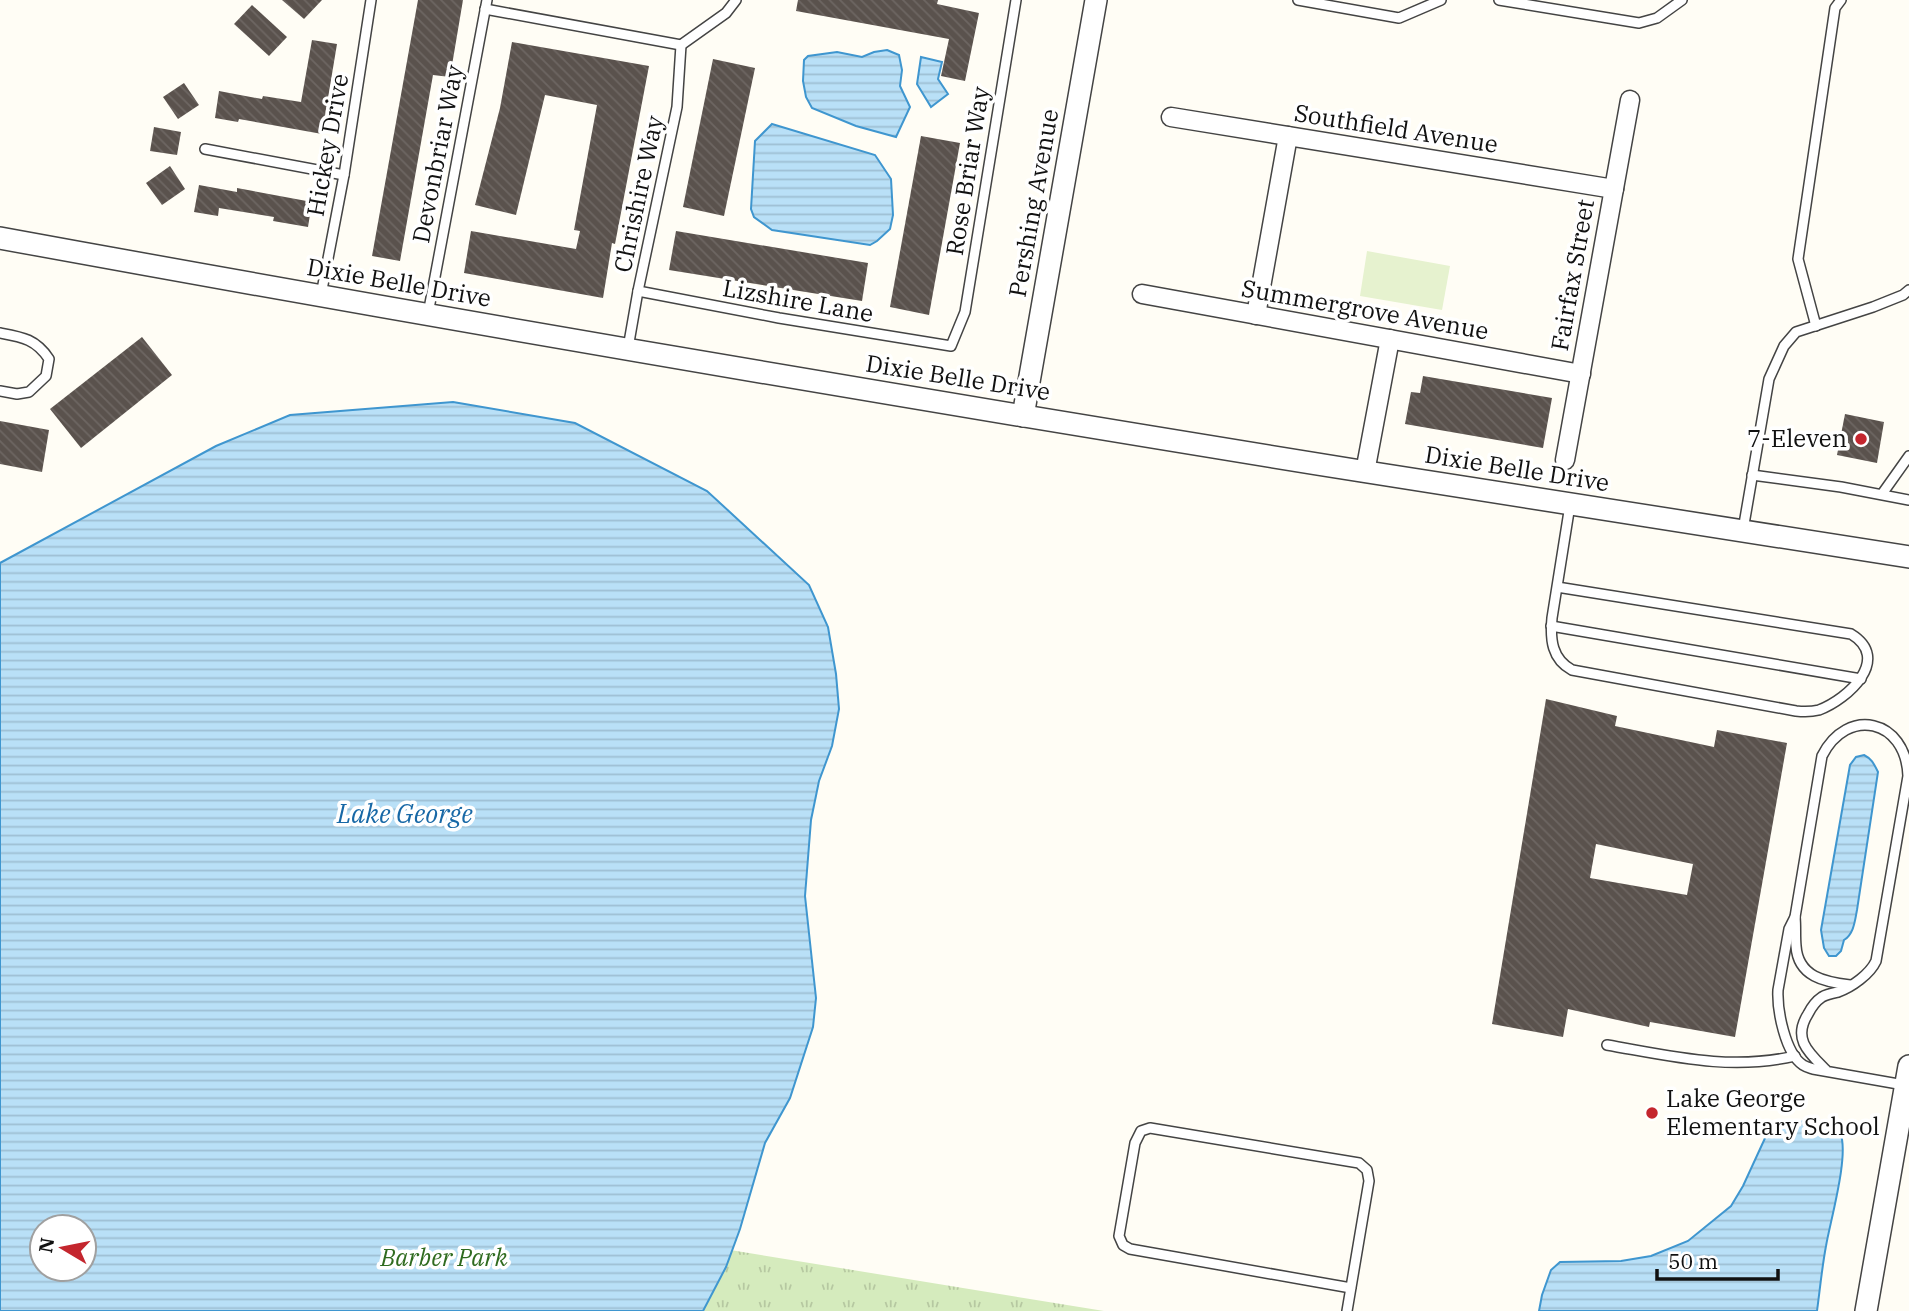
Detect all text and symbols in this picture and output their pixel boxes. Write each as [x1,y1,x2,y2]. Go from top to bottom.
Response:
street label: Devonbriar Way [404,62,470,245]
street label: Hickey Drive [299,71,355,219]
street label: Rose Briar Way [938,84,996,258]
street label: Southfield Avenue [1292,96,1500,160]
street label: Pershing Avenue [1001,106,1065,299]
street label: Chrishire Way [606,112,670,275]
street label: Fairfax Street [1543,196,1601,353]
street label: Dixie Belle Drive [305,250,494,314]
street label: Lizshire Lane [720,271,876,329]
street label: Summergrove Avenue [1239,272,1491,347]
street label: Dixie Belle Drive [864,347,1053,407]
place label: 7-Eleven [1747,422,1847,454]
marker: 7-Eleven [1853,431,1869,447]
street label: Dixie Belle Drive [1423,438,1612,498]
water label: Lake George [336,796,473,830]
place label: Lake George Elementary School [1666,1082,1880,1142]
marker: Lake George Elementary School [1644,1105,1660,1121]
north arrow [28,1213,98,1283]
text: N [33,1236,59,1255]
scale bar [1657,1238,1778,1282]
park label: Barber Park [379,1241,508,1273]
text: 50 m [1668,1247,1718,1275]

